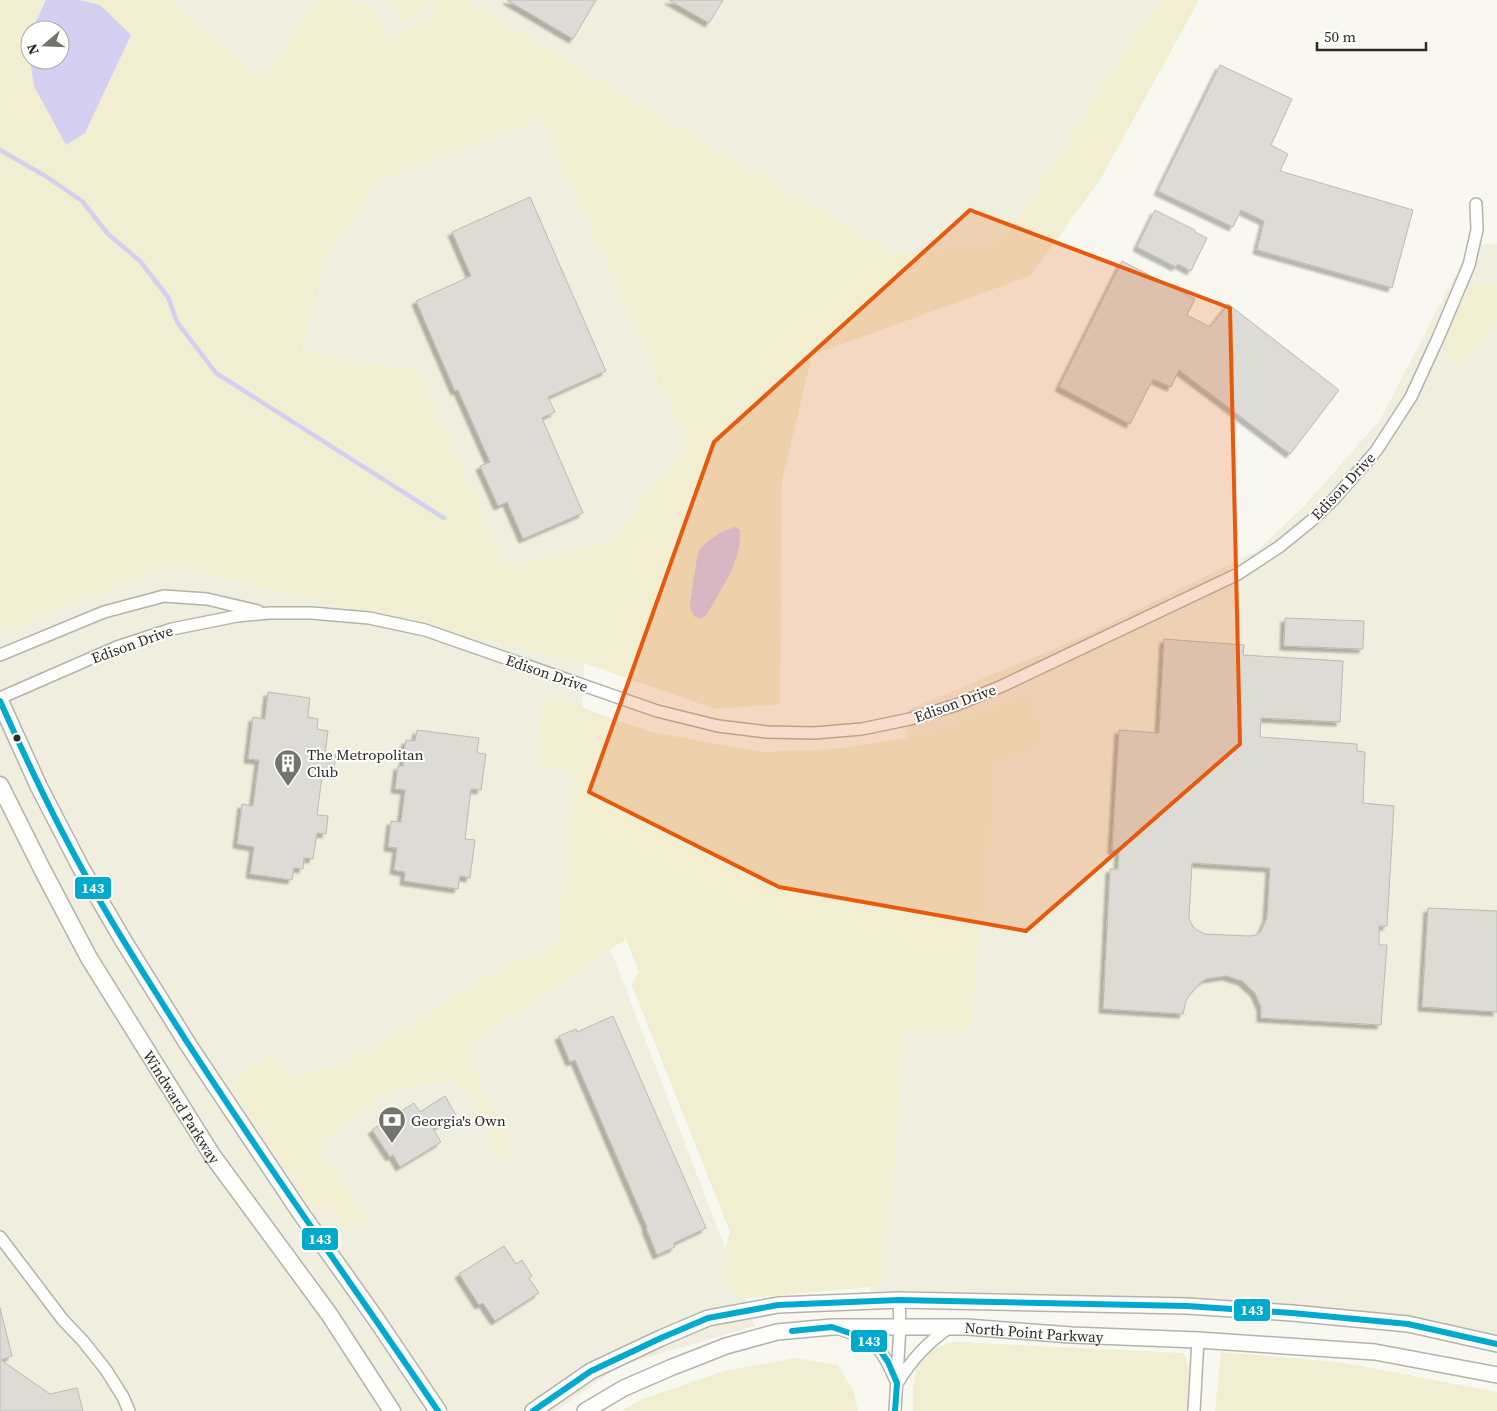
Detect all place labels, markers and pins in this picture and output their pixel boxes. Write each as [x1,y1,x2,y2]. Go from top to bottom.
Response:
unlabelled marker [12,733,22,743]
place label: The Metropolitan Club [307,744,424,782]
building icon: The Metropolitan Club [273,748,303,787]
bank icon: Georgia's Own [377,1105,407,1144]
place label: Georgia's Own [411,1110,506,1131]

